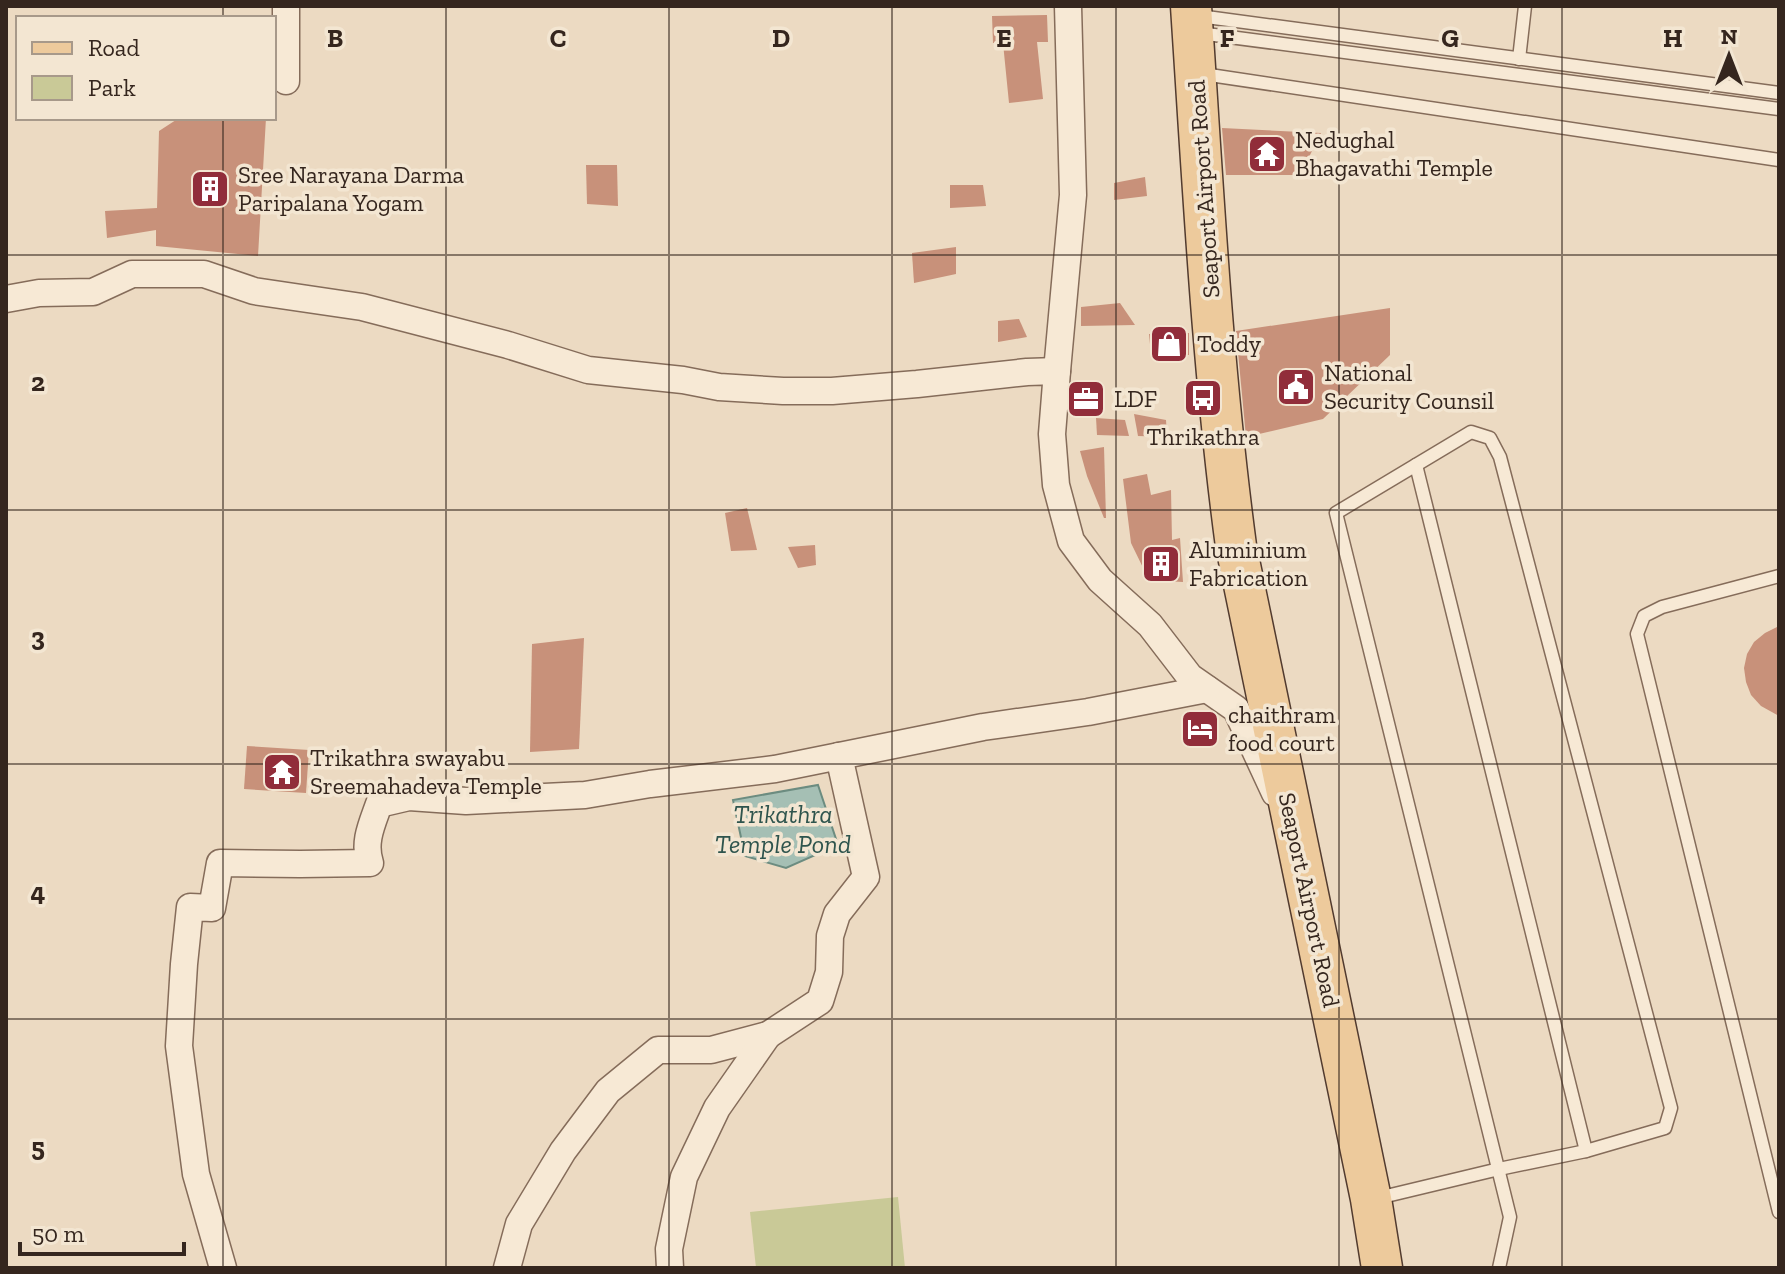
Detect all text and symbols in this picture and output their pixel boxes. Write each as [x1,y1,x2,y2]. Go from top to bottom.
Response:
legend [16,16,276,120]
north arrow [1689,16,1769,96]
text: B [327,22,343,54]
text: C [550,22,566,54]
text: D [772,22,790,54]
text: E [996,22,1012,54]
text: F [1220,22,1235,54]
text: G [1441,22,1459,54]
text: H [1663,22,1683,54]
text: N [1721,23,1738,50]
text: Road [88,33,140,62]
text: Park [88,73,136,102]
street label: Seaport Airport Road [1181,79,1226,299]
place label: Nedughal Bhagavathi Temple [1295,125,1493,182]
temple icon: Nedughal Bhagavathi Temple [1246,133,1288,175]
place label: Sree Narayana Darma Paripalana Yogam [238,160,465,217]
building icon: Sree Narayana Darma Paripalana Yogam [189,168,231,210]
shop icon: Toddy [1148,323,1190,365]
place label: Toddy [1197,329,1262,358]
place label: National Security Counsil [1324,358,1494,415]
text: 2 [31,366,45,398]
public building icon: National Security Counsil [1275,366,1317,408]
bus stop icon: Thrikathra [1182,377,1224,419]
office icon: LDF [1065,378,1107,420]
place label: LDF [1114,384,1157,413]
place label: Thrikathra [1146,422,1260,451]
place label: Aluminium Fabrication [1189,535,1308,592]
building icon: Aluminium Fabrication [1140,543,1182,585]
text: 3 [31,621,45,653]
place label: chaithram food court [1228,700,1336,757]
hotel icon: chaithram food court [1179,708,1221,750]
place label: Trikathra swayabu Sreemahadeva Temple [310,743,542,800]
temple icon: Trikathra swayabu Sreemahadeva Temple [261,751,303,793]
street label: Seaport Airport Road [1273,790,1346,1010]
water label: Trikathra Temple Pond [715,798,851,860]
text: 4 [31,876,46,908]
text: 5 [31,1131,45,1163]
scale bar [20,1206,184,1256]
text: 50 m [32,1219,85,1248]

